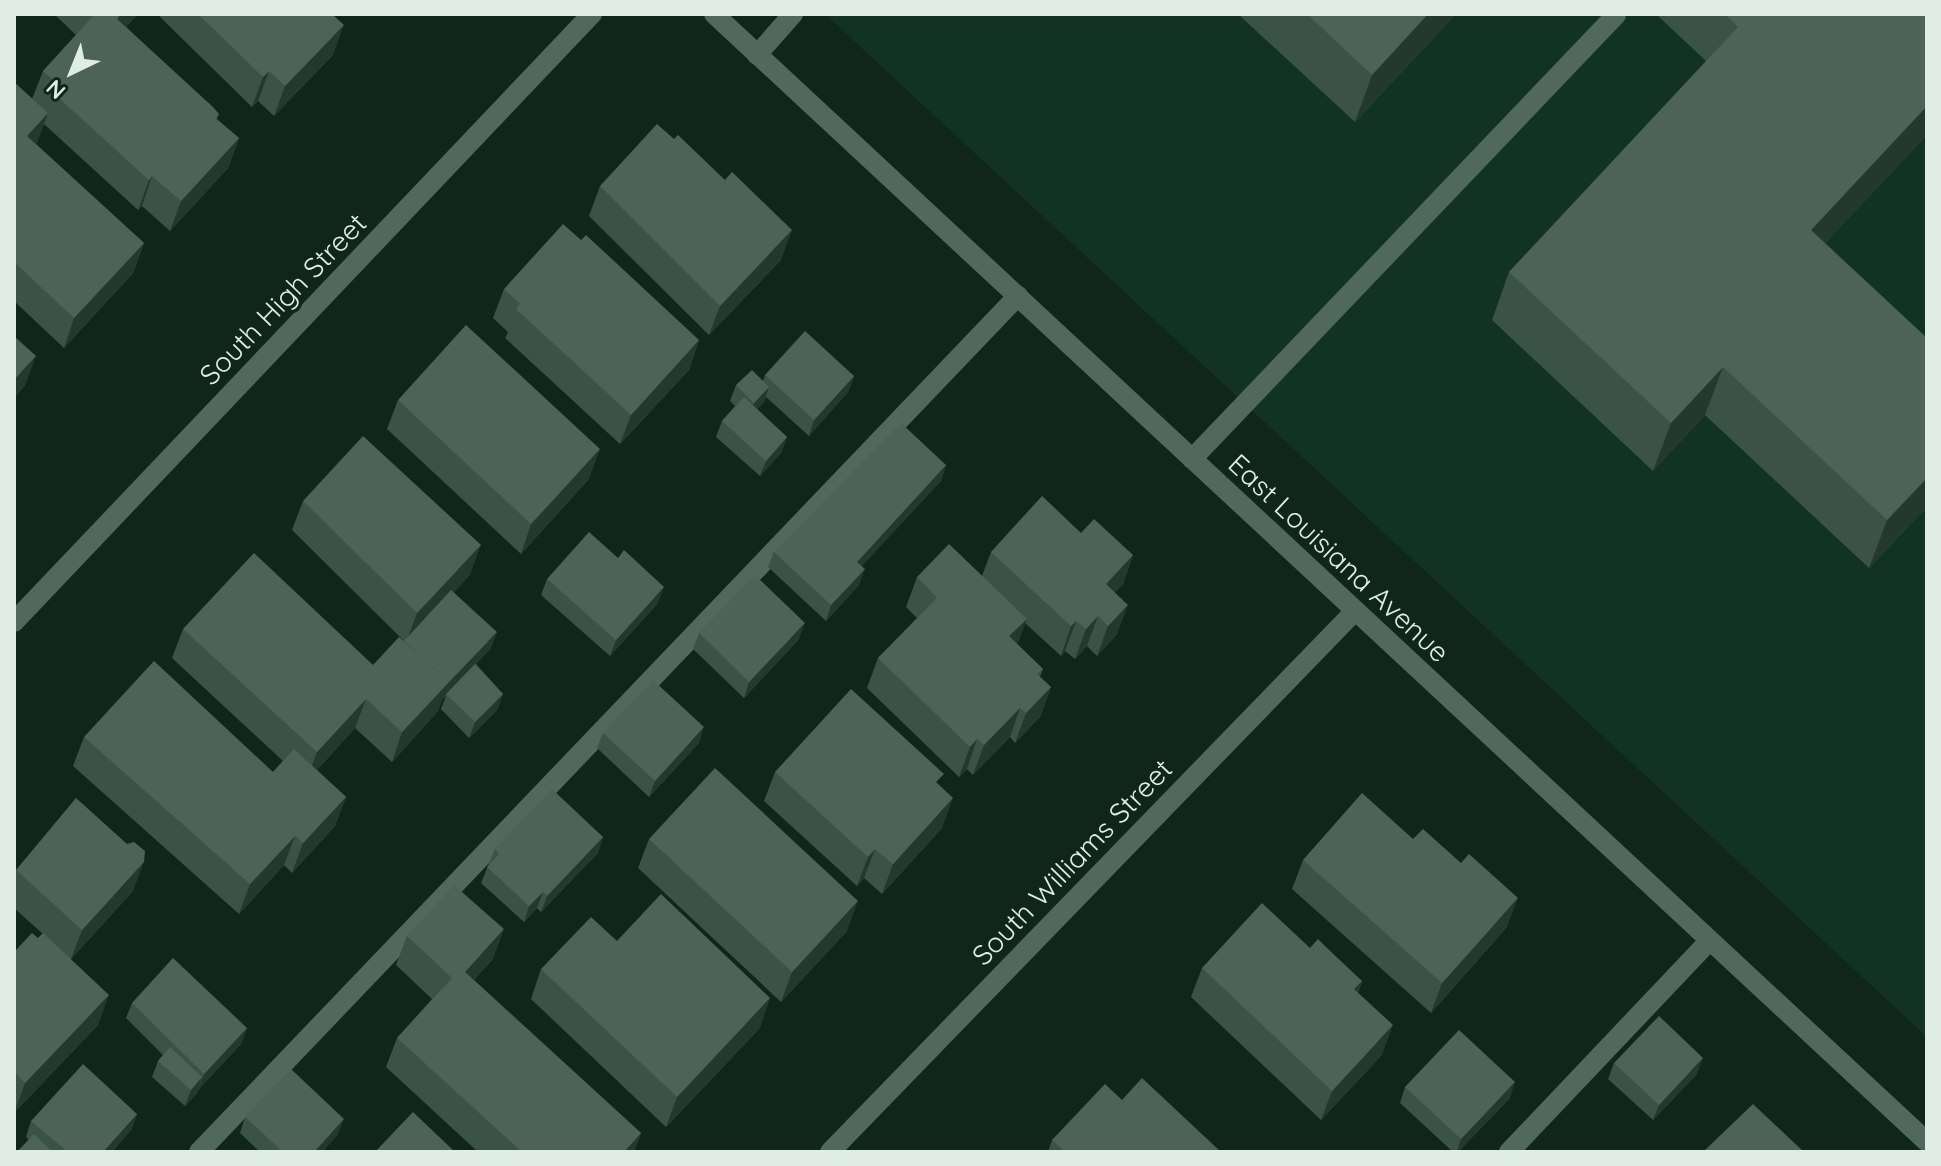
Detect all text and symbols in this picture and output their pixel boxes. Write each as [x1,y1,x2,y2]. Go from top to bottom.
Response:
north arrow [32,32,112,112]
text: N [40,74,71,105]
street label: South High Street [193,206,373,392]
street label: East Louisiana Avenue [1222,447,1456,669]
street label: South Williams Street [965,752,1179,972]

